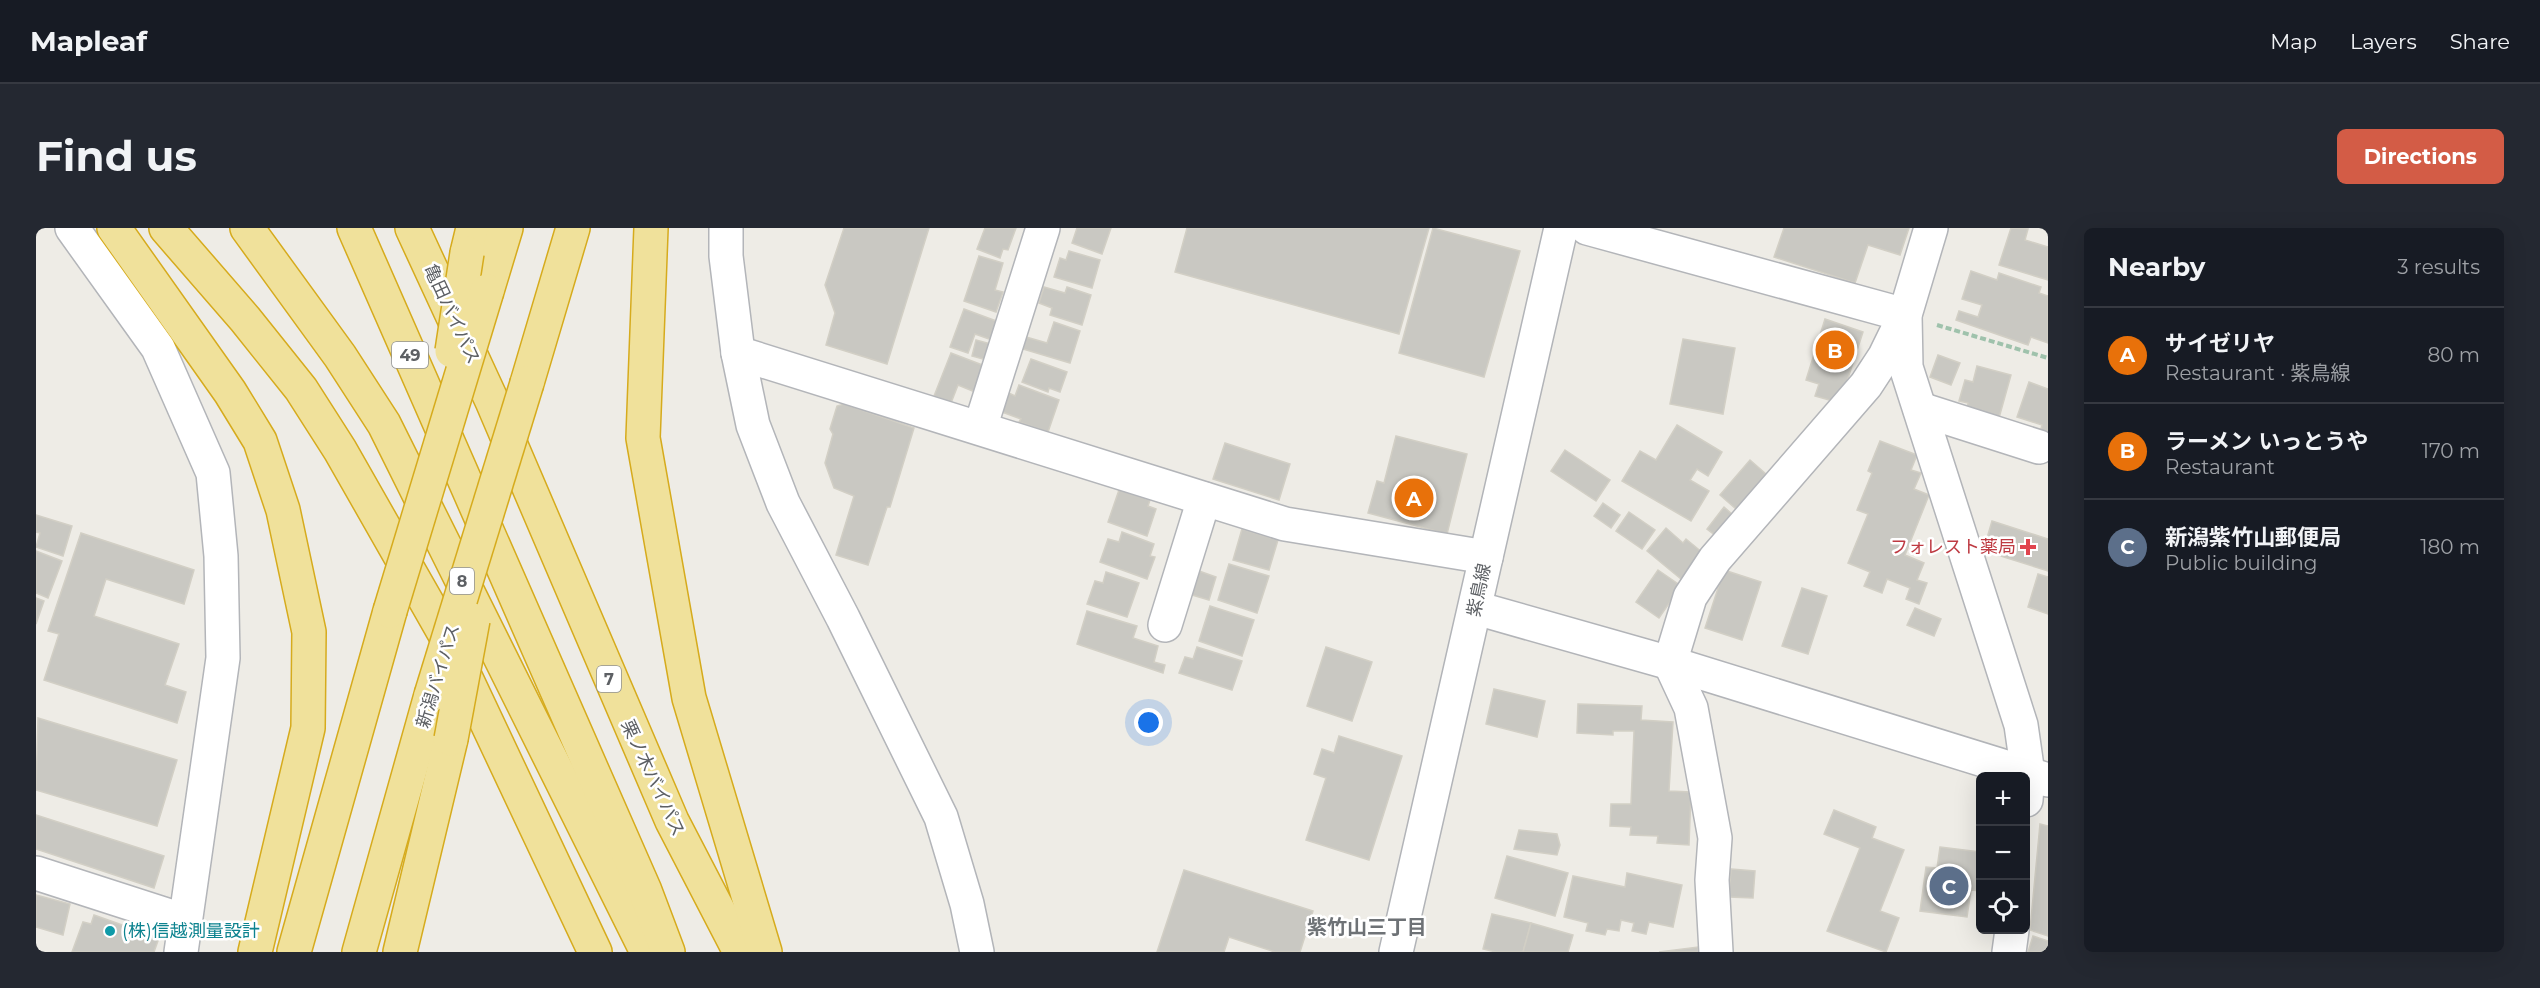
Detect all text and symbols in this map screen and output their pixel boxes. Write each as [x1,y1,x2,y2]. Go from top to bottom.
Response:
text: Mapleaf [30,24,147,58]
text: Map [2270,29,2317,54]
text: Layers [2350,29,2417,54]
text: Share [2450,29,2510,54]
button: Directions [2337,129,2504,184]
text: Find us [36,130,197,182]
text: Nearby [2108,251,2205,283]
text: 3 results [2397,255,2480,279]
street label: 亀田バイパス [419,261,485,367]
pin: B [1816,328,1854,372]
text: サイゼリヤ [2165,330,2275,357]
road number: 49 [392,342,428,368]
text: A [2120,343,2135,367]
text: 80 m [2428,343,2480,367]
text: Restaurant · 紫鳥線 [2165,361,2350,385]
text: ラーメン いっとうや [2165,428,2368,455]
text: B [2120,439,2135,463]
text: 170 m [2422,439,2480,463]
text: Restaurant [2165,455,2275,479]
pin: A [1394,476,1434,520]
text: 新潟紫竹山郵便局 [2165,524,2341,551]
text: C [2120,535,2135,559]
text: 180 m [2420,535,2480,559]
place label: フォレスト薬局 [1890,536,2016,558]
marker: フォレスト薬局 [2021,540,2035,554]
text: Public building [2165,551,2318,575]
street label: 紫鳥線 [1463,561,1495,619]
road number: 8 [450,568,474,594]
street label: 新潟バイパス [412,621,464,731]
road number: 7 [597,666,621,692]
your location [1134,708,1163,737]
street label: 栗ノ木バイパス [616,716,690,840]
map controls [1976,772,2030,934]
button: + [1976,772,2030,826]
button: − [1976,826,2030,880]
pin: C [1930,864,1968,908]
button: locate [1976,880,2030,934]
district label: 紫竹山三丁目 [1307,915,1427,939]
place label: (株)信越測量設計 [122,920,260,942]
marker: (株)信越測量設計 [103,924,117,938]

